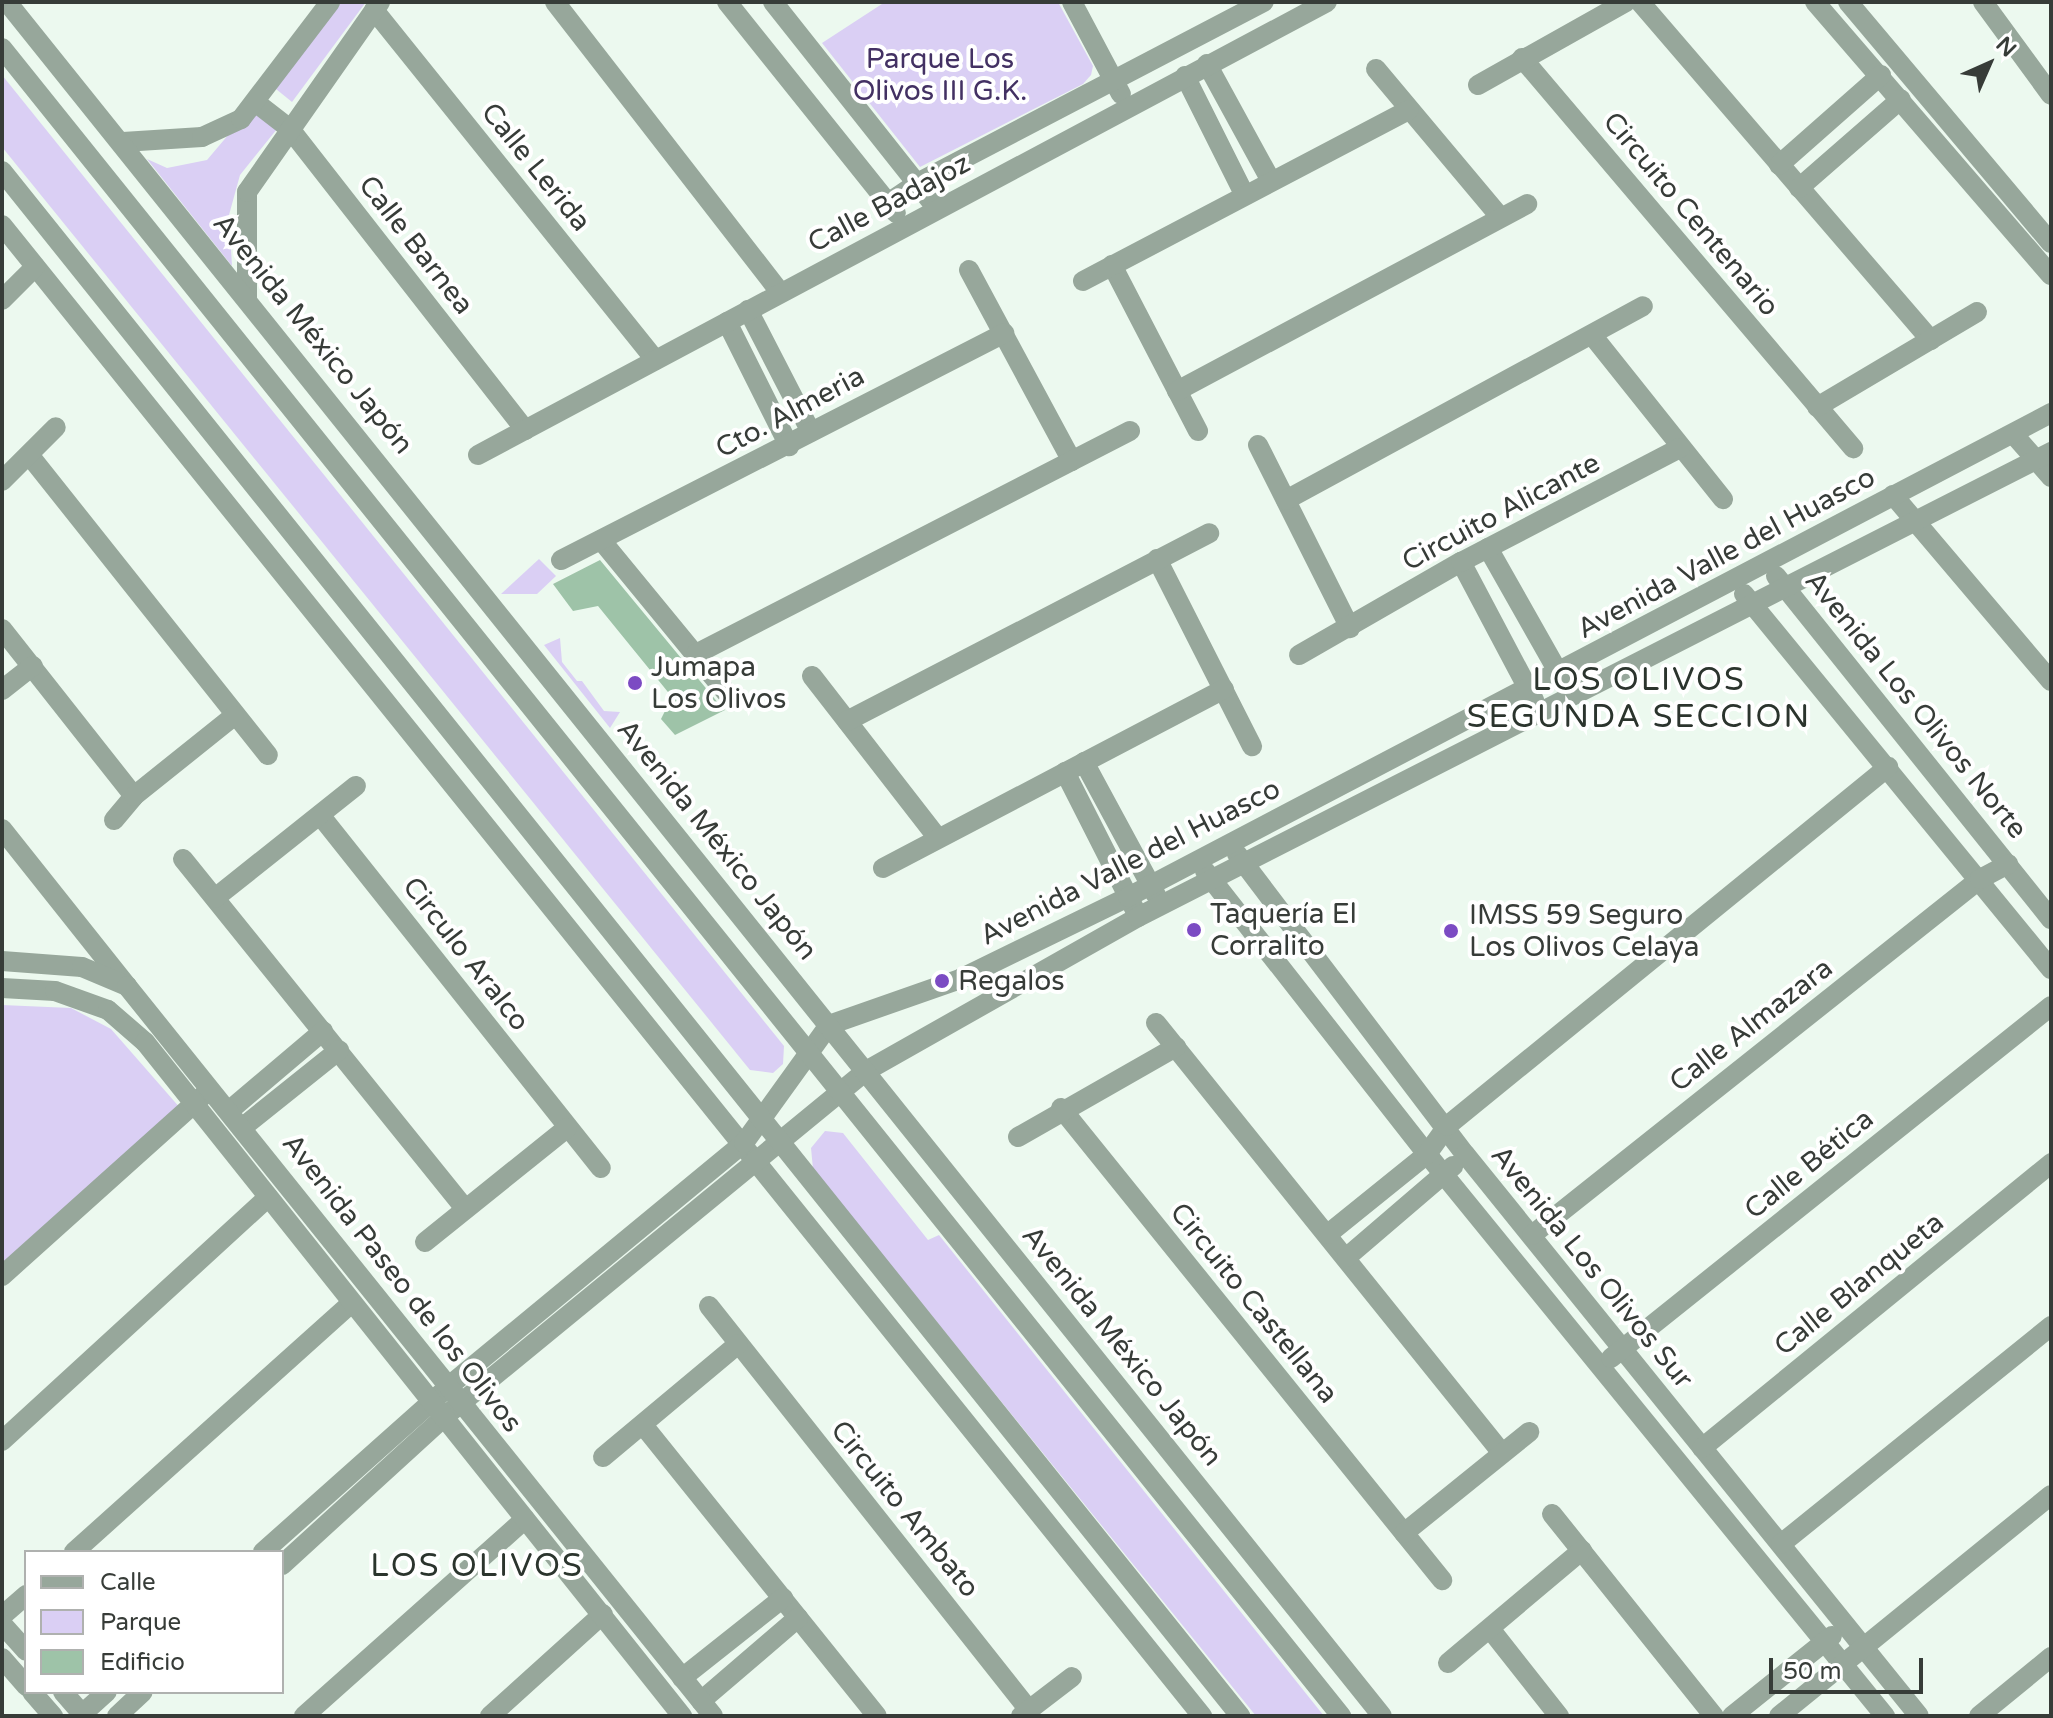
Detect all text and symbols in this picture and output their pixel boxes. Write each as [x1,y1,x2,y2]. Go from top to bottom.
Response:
north arrow [1949,24,2029,104]
text: N [1991,32,2021,62]
park label: Parque Los Olivos III G.K. [853,42,1027,108]
street label: Calle Lerida [474,96,598,238]
street label: Circuito Centenario [1596,105,1786,323]
street label: Calle Badajoz [802,146,976,260]
street label: Calle Barnea [351,169,481,321]
street label: Avenida México Japón [206,207,420,461]
street label: Cto. Almeria [710,359,870,465]
street label: Circuito Alicante [1396,446,1606,578]
street label: Avenida Valle del Huasco [1571,460,1881,646]
street label: Avenida Los Olivos Norte [1798,565,2034,845]
place label: Jumapa Los Olivos [651,650,786,716]
district label: LOS OLIVOS SEGUNDA SECCION [1467,662,1811,737]
marker: Jumapa Los Olivos [626,674,644,692]
street label: Avenida México Japón [610,713,824,967]
street label: Avenida Valle del Huasco [974,772,1286,952]
street label: Circulo Aralco [396,870,536,1038]
place label: Taquería El Corralito [1210,897,1357,963]
place label: IMSS 59 Seguro Los Olivos Celaya [1469,898,1700,964]
marker: IMSS 59 Seguro Los Olivos Celaya [1440,920,1462,942]
marker: Taquería El Corralito [1185,921,1203,939]
street label: Calle Almazara [1663,951,1839,1099]
place label: Regalos [958,964,1065,998]
marker: Regalos [933,972,951,990]
street label: Calle Bética [1738,1102,1880,1226]
street label: Avenida Paseo de los Olivos [275,1127,529,1439]
street label: Avenida Los Olivos Sur [1484,1139,1700,1395]
street label: Circuito Castellana [1163,1196,1345,1410]
street label: Calle Blanqueta [1768,1205,1950,1363]
street label: Avenida México Japón [1015,1219,1229,1473]
street label: Circuito Ambato [824,1414,986,1604]
district label: LOS OLIVOS [370,1547,584,1585]
legend [24,1550,284,1694]
text: Calle [100,1568,156,1597]
text: Parque [100,1608,181,1637]
scale bar [1773,1642,1927,1692]
text: Edificio [100,1648,185,1677]
text: 50 m [1783,1657,1841,1686]

